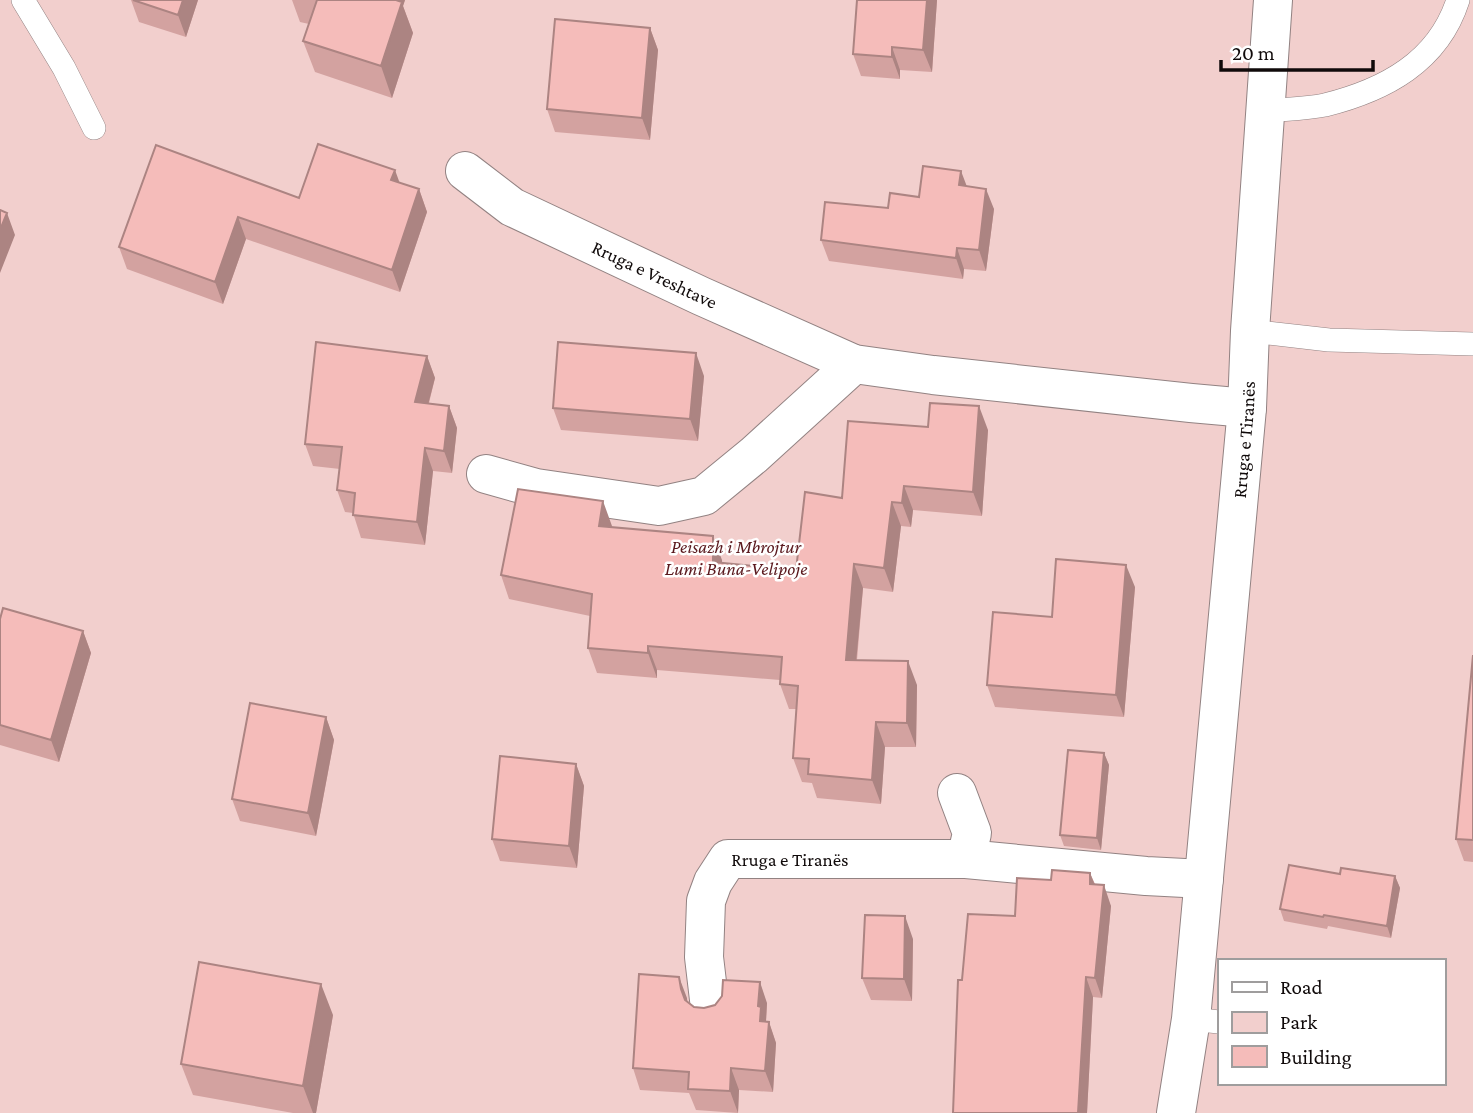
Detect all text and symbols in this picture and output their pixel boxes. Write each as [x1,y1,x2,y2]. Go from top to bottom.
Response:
scale bar [1221,28,1373,72]
text: 20 m [1232,41,1275,65]
street label: Rruga e Vreshtave [589,236,720,313]
street label: Rruga e Tiranës [1229,381,1259,499]
park label: Peisazh i Mbrojtur Lumi Buna-Velipoje [665,536,807,580]
street label: Rruga e Tiranës [731,849,849,870]
legend [1218,959,1445,1085]
text: Road [1280,975,1323,999]
text: Park [1280,1010,1317,1034]
text: Building [1280,1045,1352,1069]

